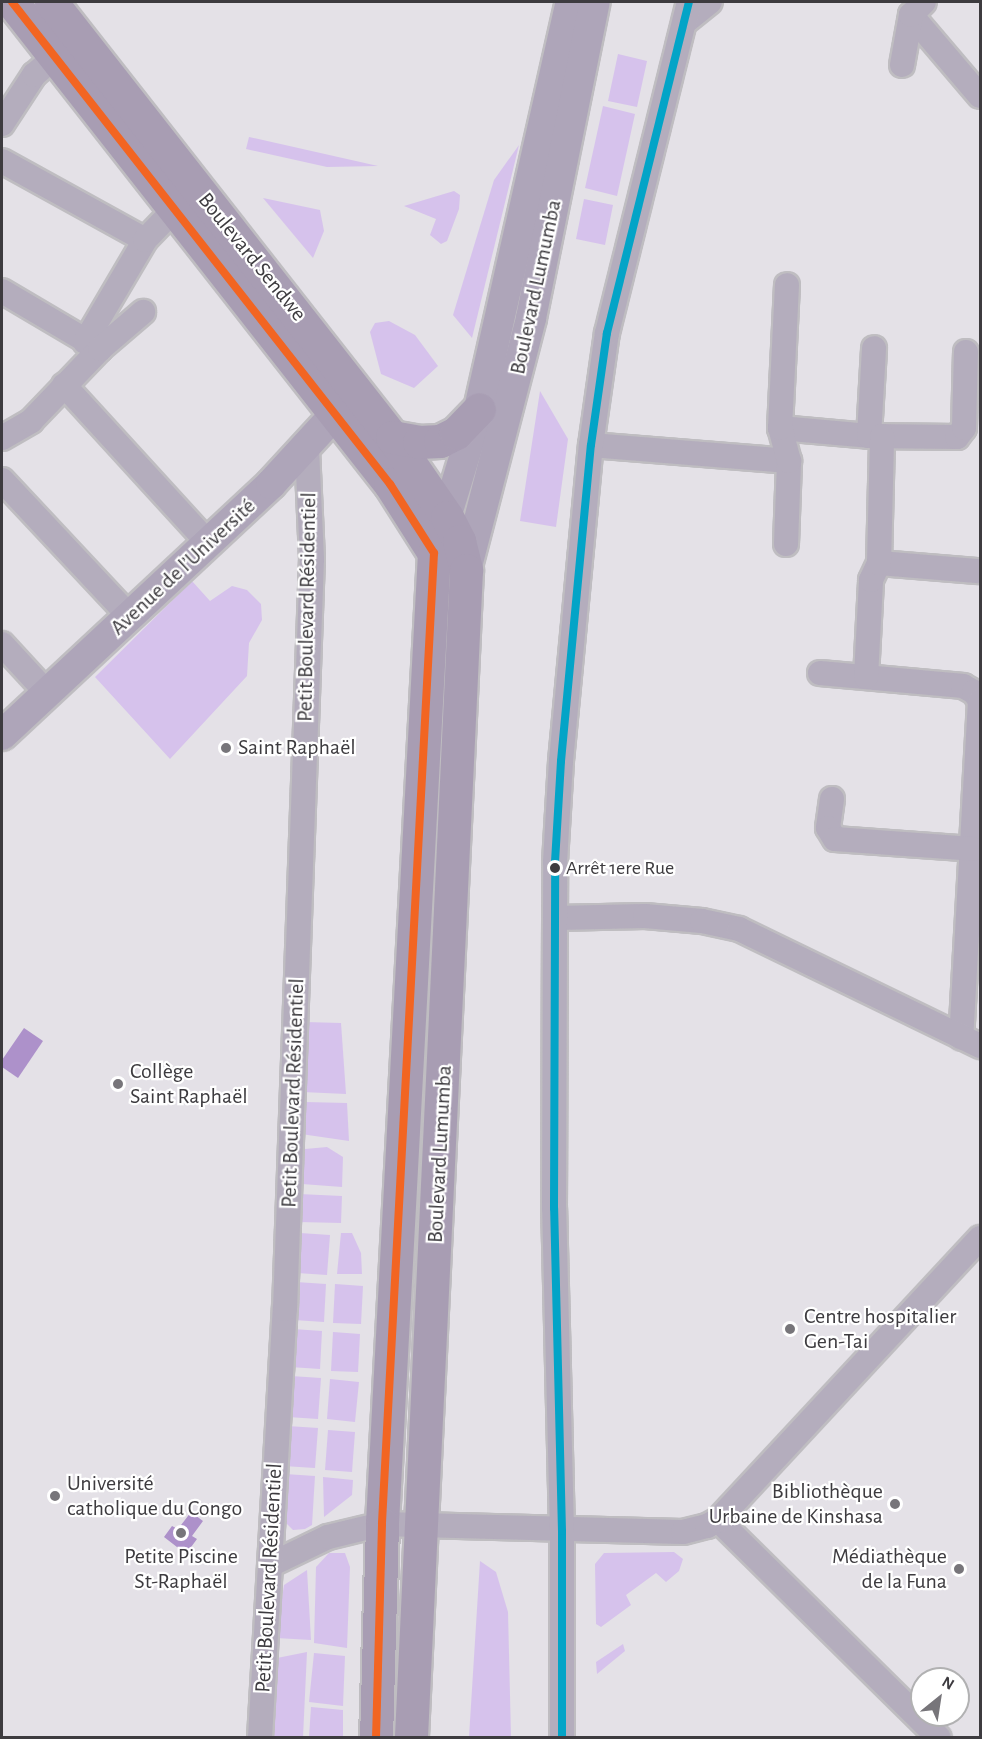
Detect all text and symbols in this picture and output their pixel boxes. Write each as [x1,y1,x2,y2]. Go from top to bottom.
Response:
street label: Boulevard Sendwe [192,187,312,327]
street label: Boulevard Lumumba [505,197,567,377]
street label: Petit Boulevard Résidentiel [292,492,322,722]
street label: Avenue de l’Université [105,493,261,641]
place label: Saint Raphaël [238,735,356,761]
marker: Saint Raphaël [219,741,233,755]
place label: Arrêt 1ere Rue [566,856,674,880]
marker: Arrêt 1ere Rue [549,862,561,874]
street label: Petit Boulevard Résidentiel [276,978,310,1208]
place label: Collège Saint Raphaël [130,1058,248,1110]
street label: Boulevard Lumumba [422,1064,458,1244]
marker: Collège Saint Raphaël [111,1077,125,1091]
place label: Centre hospitalier Gen-Tai [804,1303,956,1354]
marker: Centre hospitalier Gen-Tai [781,1320,799,1338]
street label: Petit Boulevard Résidentiel [250,1463,288,1693]
place label: Université catholique du Congo [67,1470,242,1522]
place label: Bibliothèque Urbaine de Kinshasa [709,1478,883,1530]
marker: Université catholique du Congo [48,1489,62,1503]
marker: Bibliothèque Urbaine de Kinshasa [888,1497,902,1511]
marker: Petite Piscine St-Raphaël [174,1526,188,1540]
place label: Petite Piscine St-Raphaël [124,1543,238,1594]
place label: Médiathèque de la Funa [832,1543,947,1594]
marker: Médiathèque de la Funa [952,1562,966,1576]
north arrow [910,1667,970,1727]
text: N [939,1673,957,1693]

